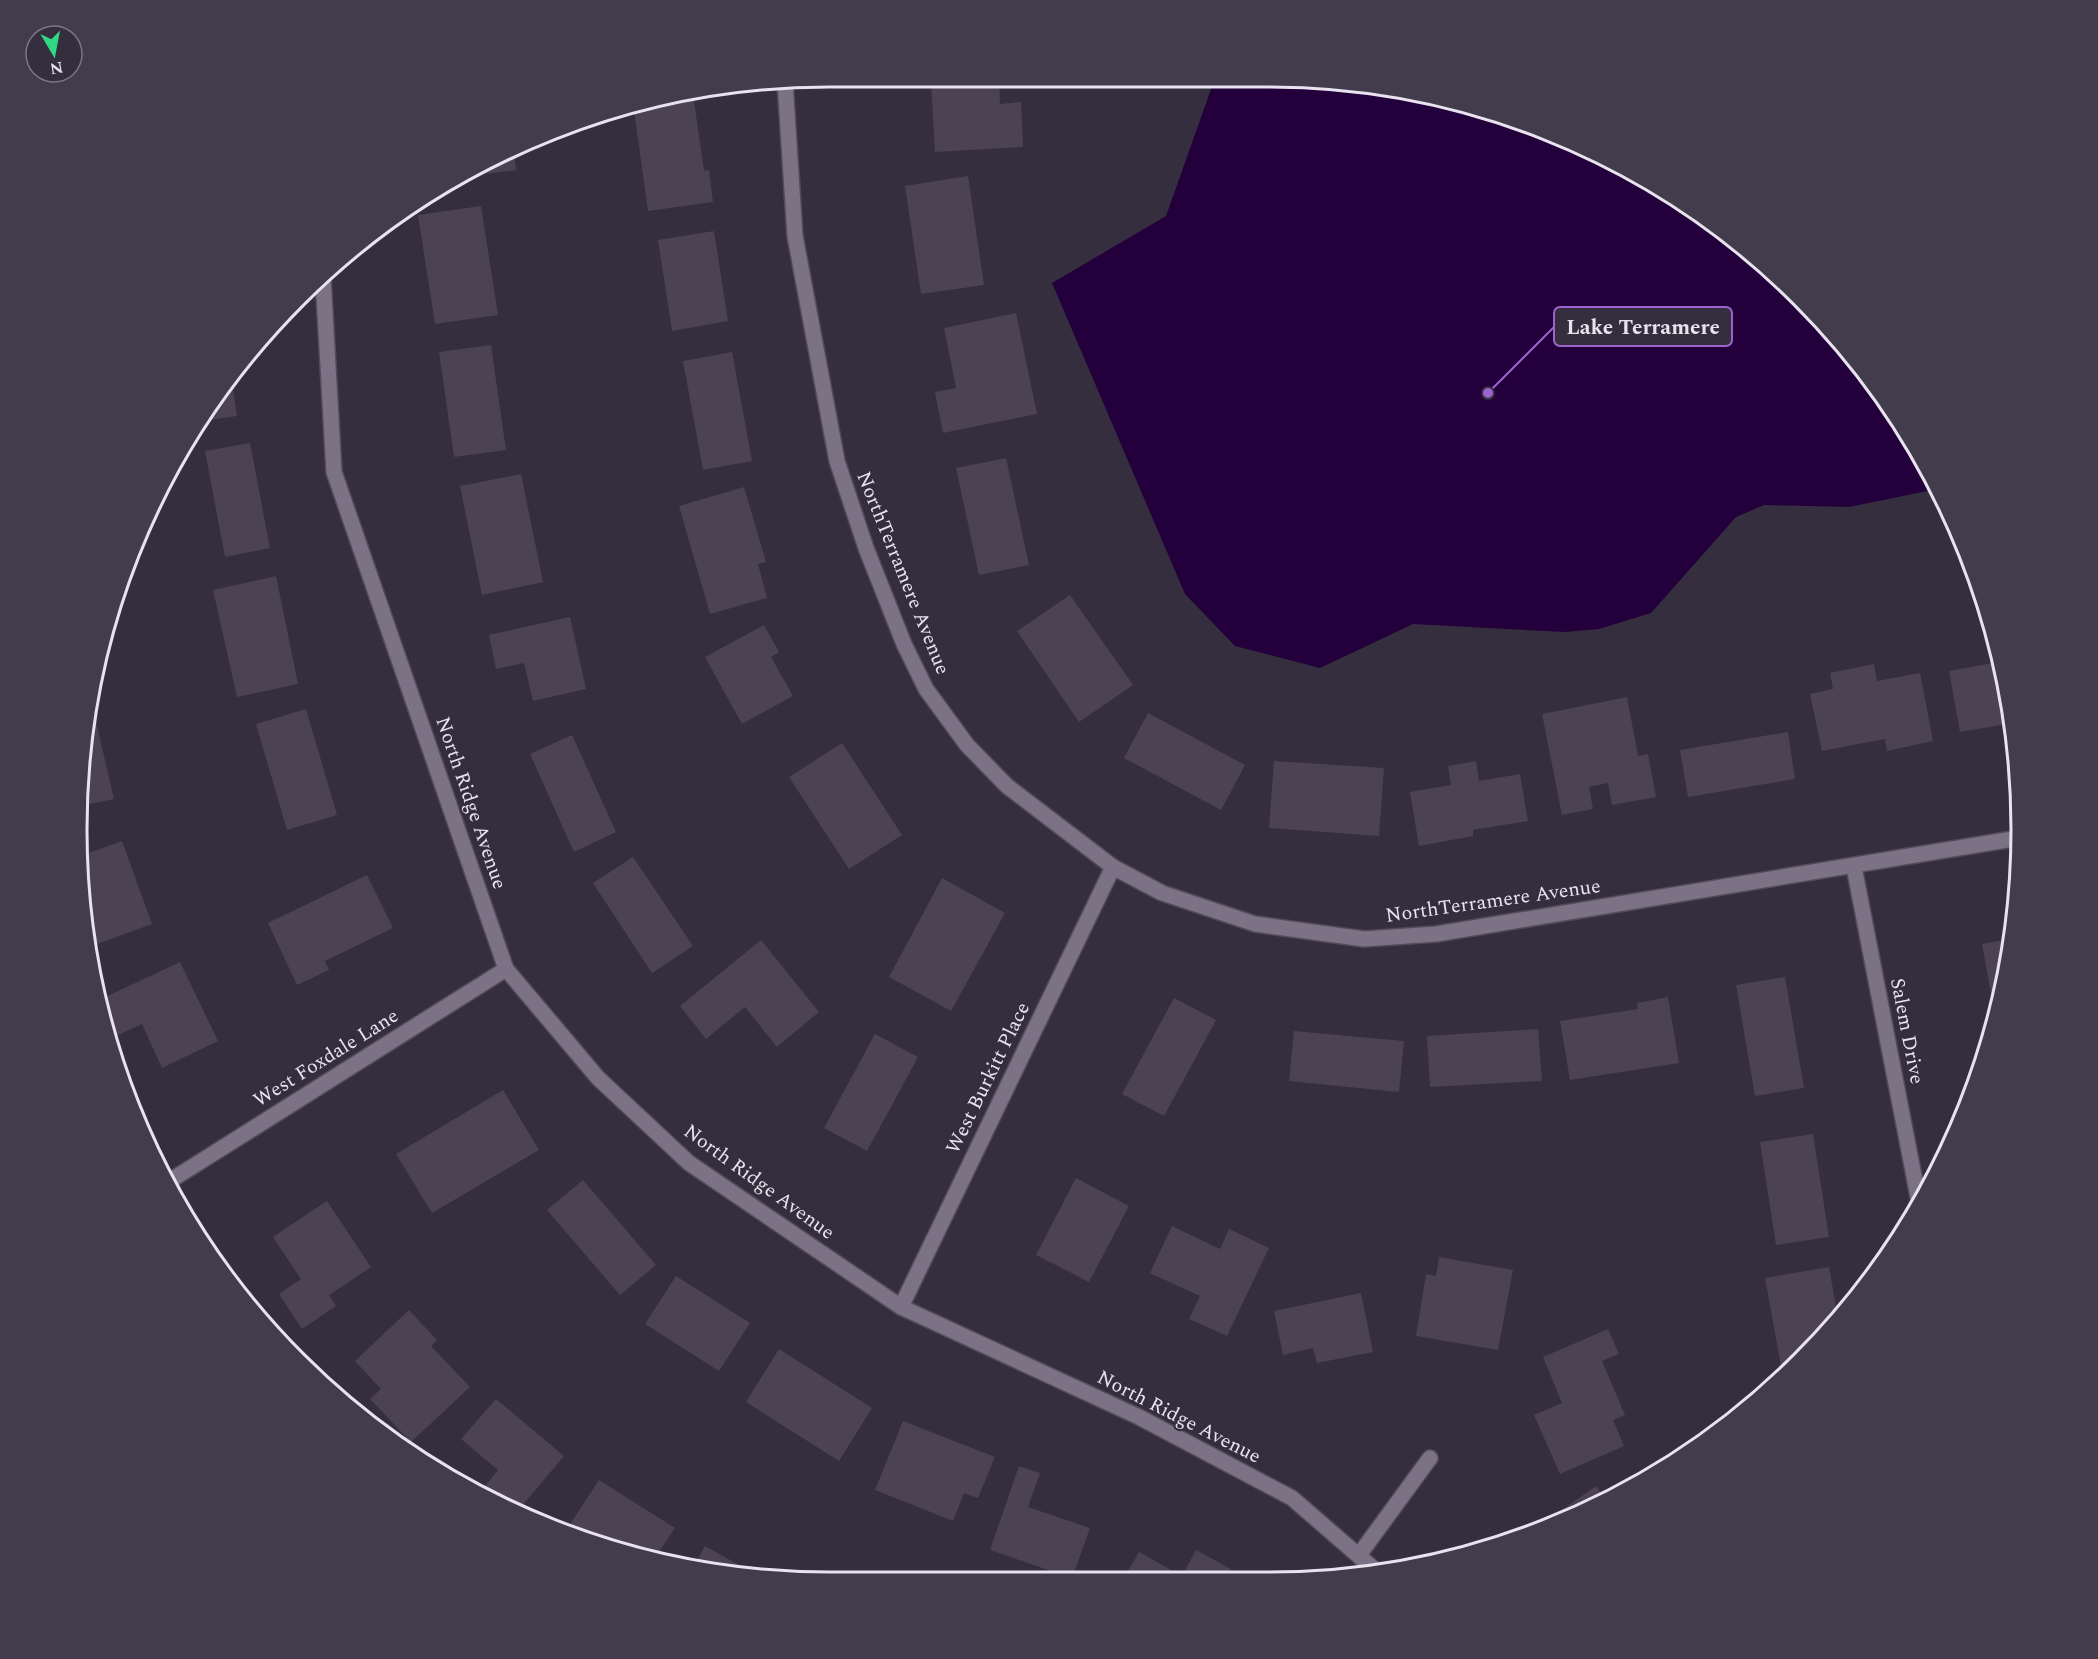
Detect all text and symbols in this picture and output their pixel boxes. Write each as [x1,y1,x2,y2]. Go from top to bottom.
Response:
north arrow [24,24,84,84]
text: N [48,55,65,81]
callout: Lake Terramere [1554,307,1732,346]
text: Lake Terramere [1566,312,1720,344]
street label: NorthTerramere Avenue [848,467,958,679]
street label: North Ridge Avenue [427,713,515,893]
street label: NorthTerramere Avenue [1383,871,1603,931]
street label: Salem Drive [1882,975,1932,1087]
street label: West Burkitt Place [938,997,1038,1159]
street label: West Foxdale Lane [247,1001,405,1115]
street label: North Ridge Avenue [677,1117,841,1247]
street label: North Ridge Avenue [1092,1363,1266,1471]

